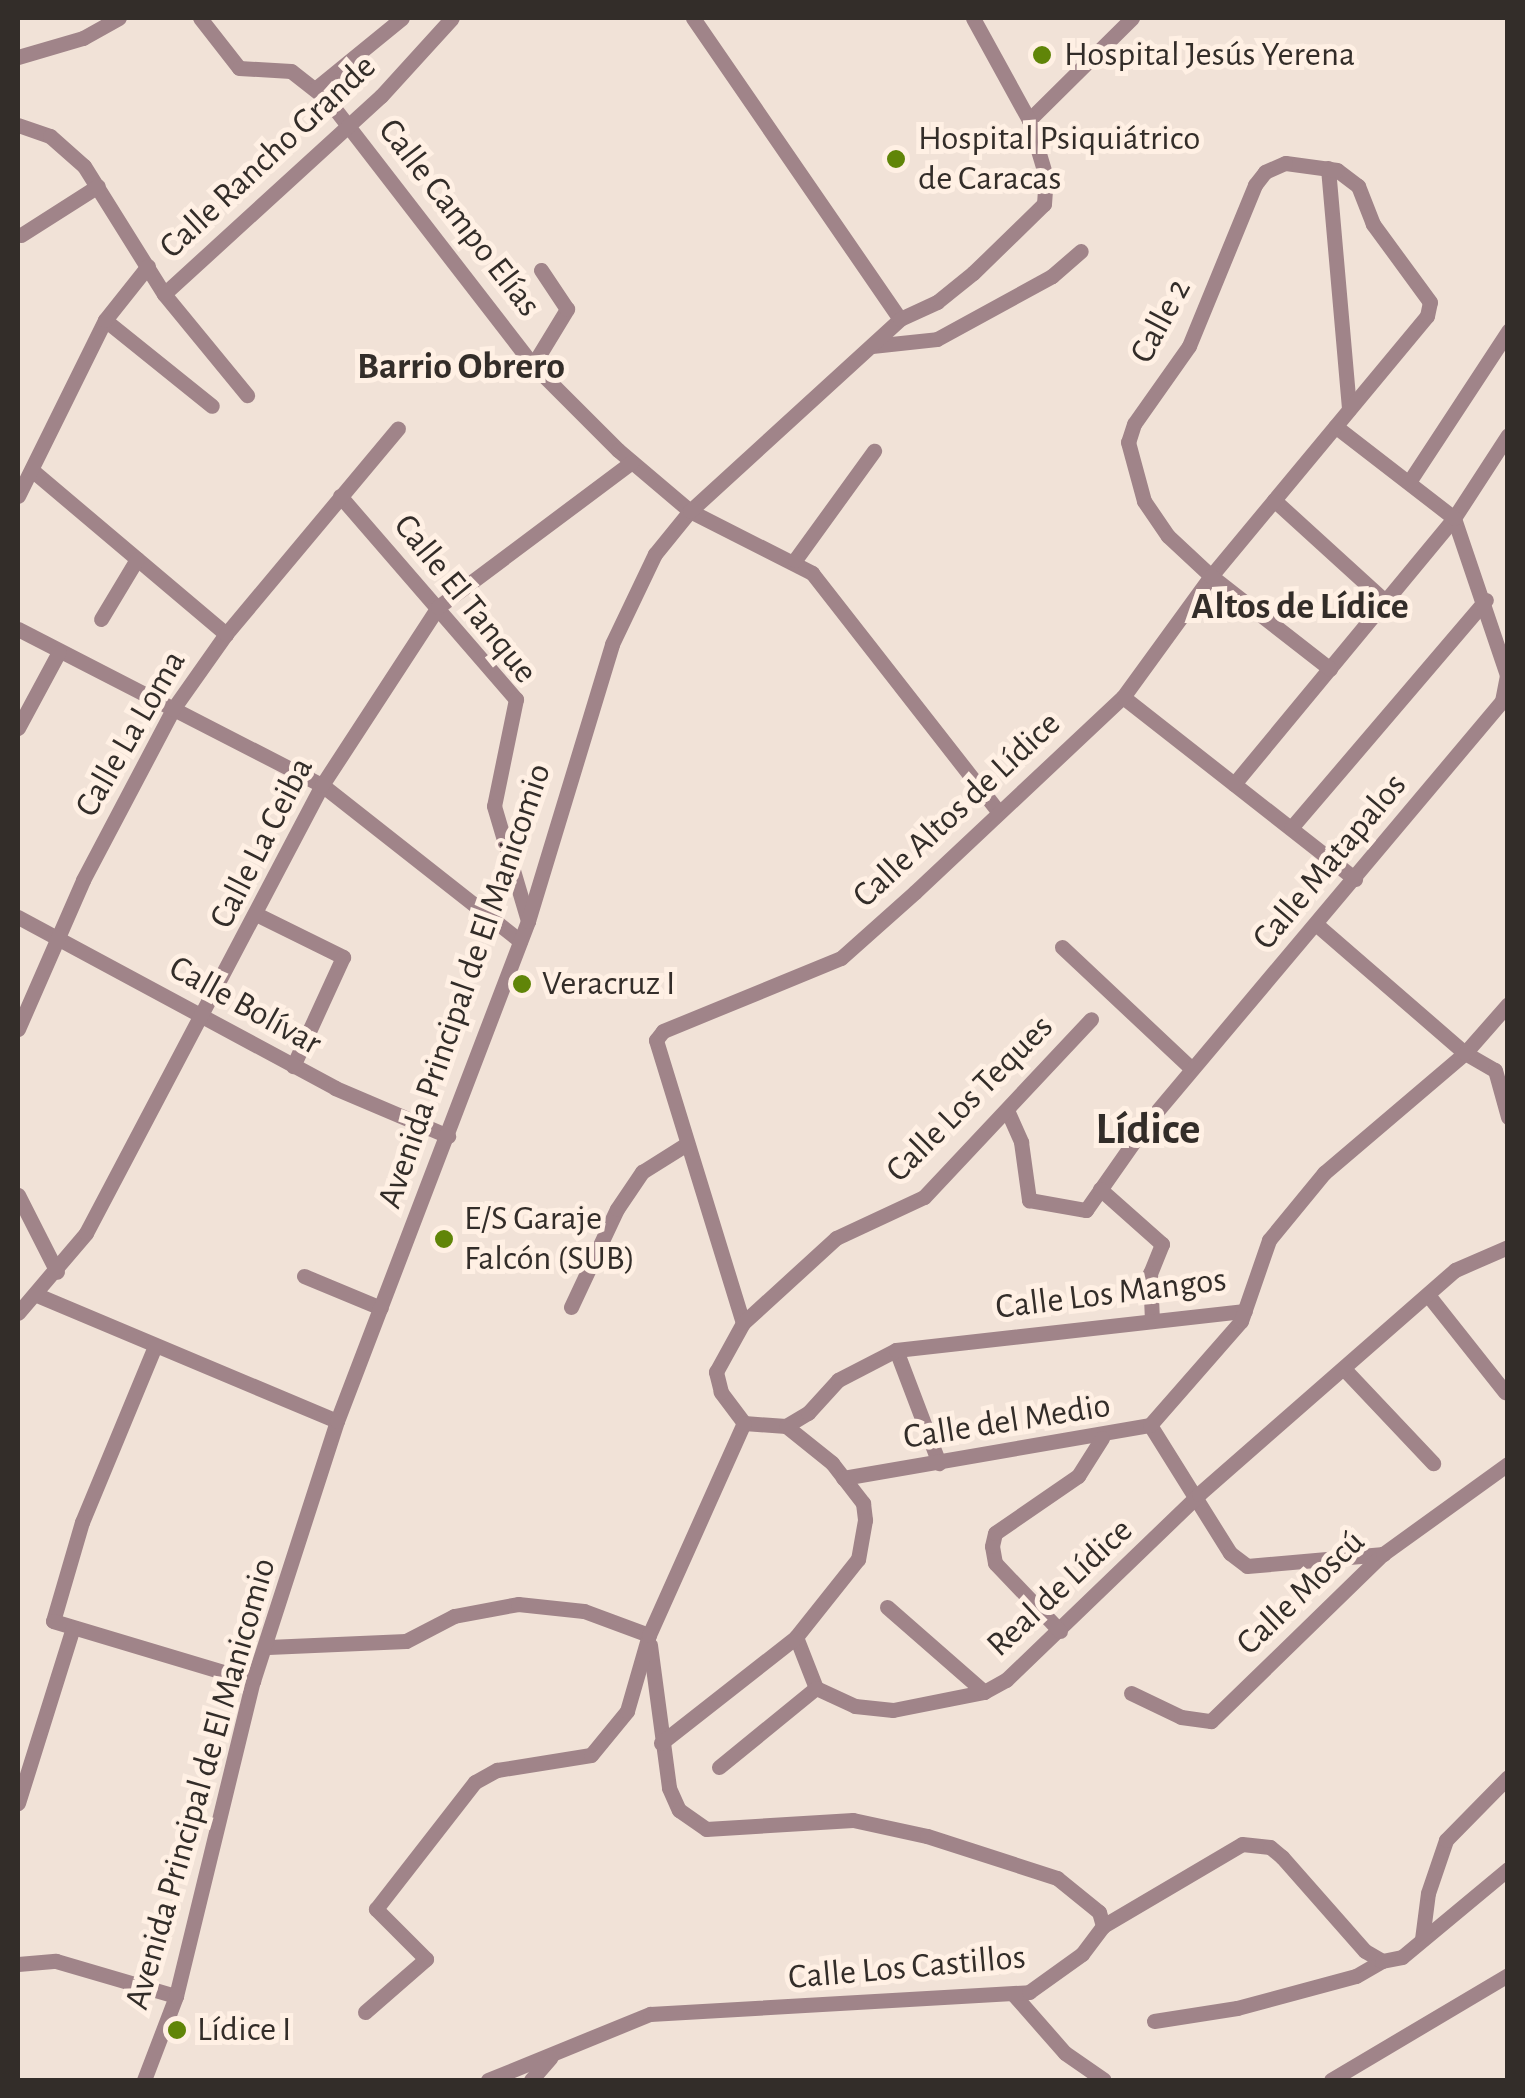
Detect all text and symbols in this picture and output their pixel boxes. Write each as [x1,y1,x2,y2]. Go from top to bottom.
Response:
place label: Hospital Jesús Yerena [1064,34,1355,76]
marker: Hospital Jesús Yerena [1029,42,1055,68]
street label: Calle Rancho Grande [151,46,385,268]
street label: Calle Campo Elías [369,111,549,325]
place label: Hospital Psiquiátrico de Caracas [918,118,1200,200]
marker: Hospital Psiquiátrico de Caracas [883,146,909,172]
street label: Calle 2 [1121,272,1201,370]
district label: Barrio Obrero [357,345,565,391]
street label: Calle El Tanque [384,506,546,692]
district label: Altos de Lídice [1191,585,1409,631]
street label: Calle La Loma [67,643,195,825]
street label: Calle Altos de Lídice [845,703,1069,917]
street label: Calle La Ceiba [201,750,323,936]
street label: Avenida Principal de El Manicomio [369,758,561,1214]
street label: Calle Matapalos [1244,765,1416,959]
street label: Calle Bolívar [162,947,328,1065]
place label: Veracruz I [542,963,675,1005]
marker: Veracruz I [511,973,533,995]
street label: Calle Los Teques [878,1007,1062,1191]
district label: Lídice [1095,1103,1201,1157]
place label: E/S Garaje Falcón (SUB) [464,1198,635,1280]
marker: E/S Garaje Falcón (SUB) [433,1228,455,1250]
street label: Calle Los Mangos [993,1259,1229,1329]
street label: Calle del Medio [900,1385,1114,1459]
street label: Real de Lídice [978,1510,1142,1666]
street label: Calle Moscú [1228,1522,1374,1664]
street label: Avenida Principal de El Manicomio [116,1554,286,2014]
street label: Calle Los Castillos [787,1937,1027,1999]
place label: Lídice I [197,2009,291,2051]
marker: Lídice I [166,2019,188,2041]

